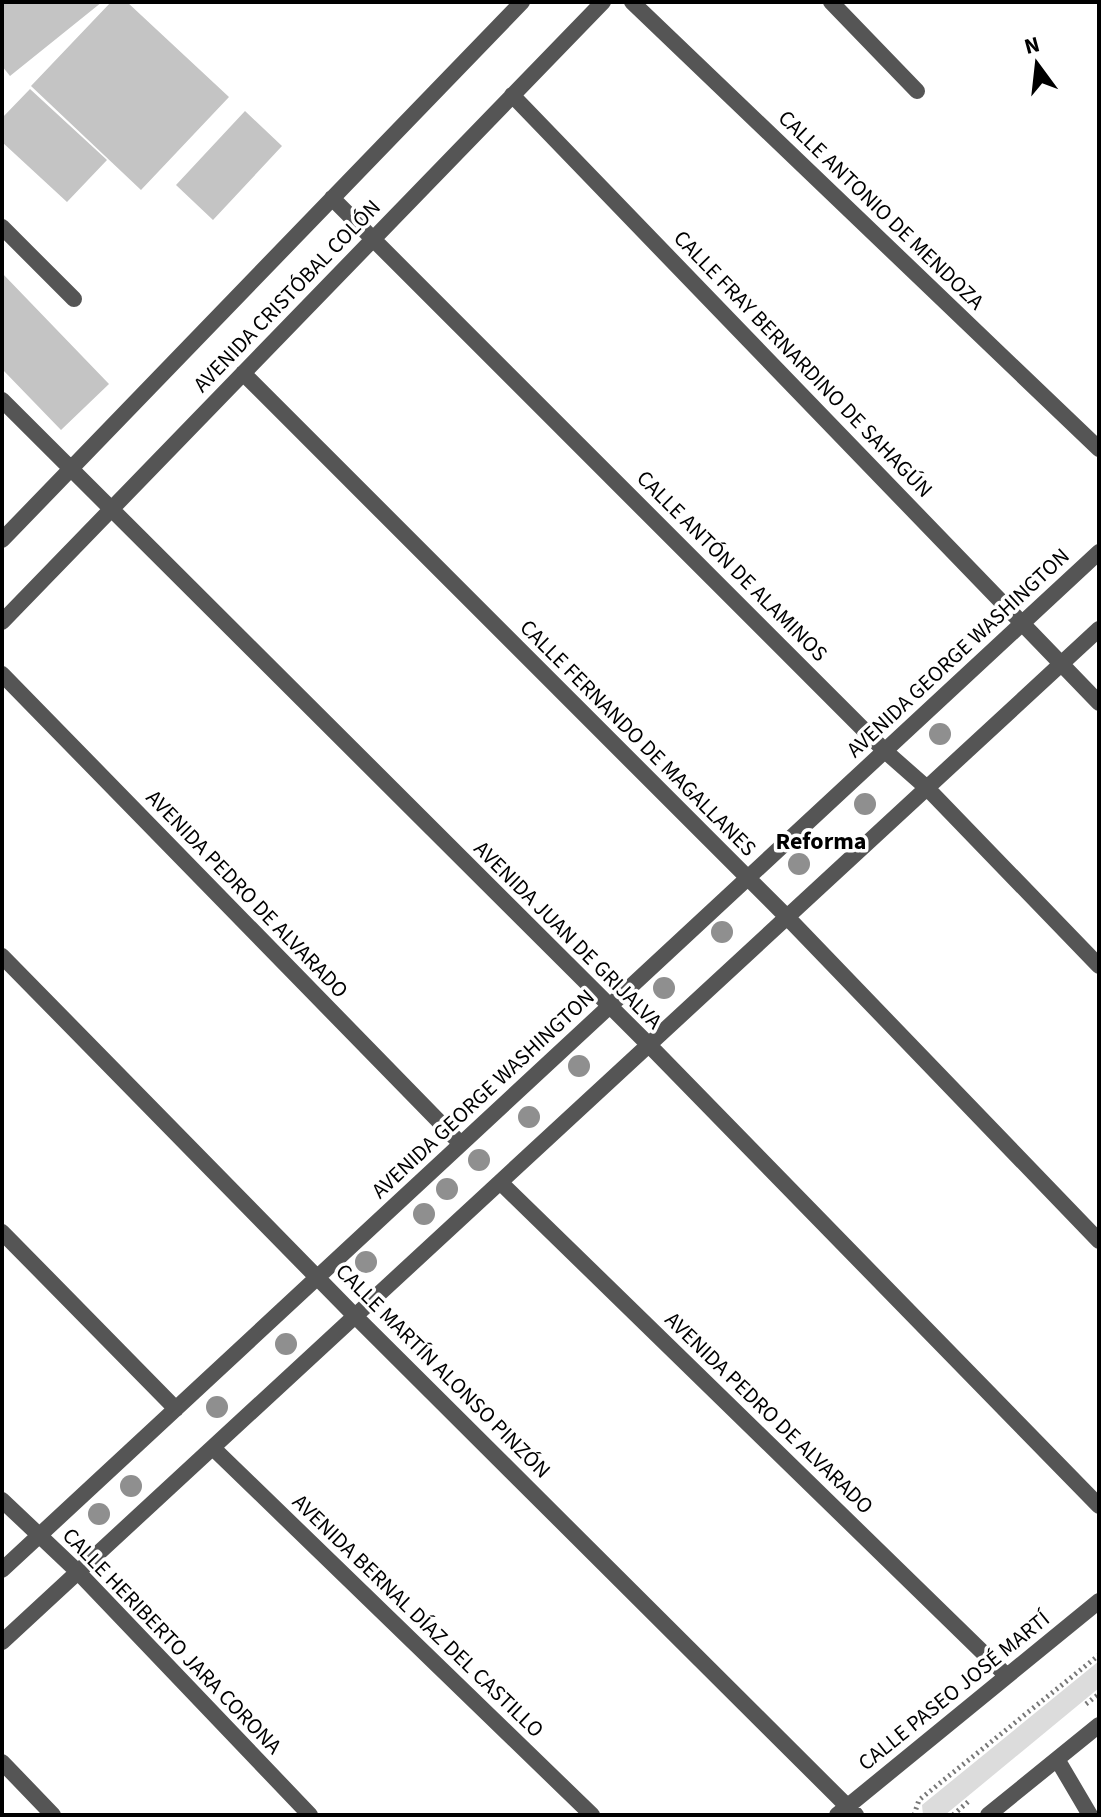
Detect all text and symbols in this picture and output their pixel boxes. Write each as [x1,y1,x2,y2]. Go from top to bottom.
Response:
north arrow [997,24,1077,104]
text: N [1021,28,1043,63]
street label: CALLE ANTONIO DE MENDOZA [771,103,991,317]
street label: AVENIDA CRISTÓBAL COLÓN [186,192,388,400]
street label: CALLE FRAY BERNARDINO DE SAHAGÚN [666,223,940,505]
street label: CALLE ANTÓN DE ALAMINOS [629,463,835,669]
street label: AVENIDA GEORGE WASHINGTON [839,541,1077,765]
street label: CALLE FERNANDO DE MAGALLANES [512,612,764,864]
street label: AVENIDA PEDRO DE ALVARADO [138,782,356,1006]
district label: Reforma [776,824,866,859]
street label: AVENIDA JUAN DE GRIJALVA [467,834,670,1037]
street label: AVENIDA GEORGE WASHINGTON [364,982,602,1206]
street label: CALLE MARTÍN ALONSO PINZÓN [328,1256,558,1486]
street label: AVENIDA PEDRO DE ALVARADO [657,1304,881,1522]
street label: AVENIDA BERNAL DÍAZ DEL CASTILLO [285,1487,551,1745]
street label: CALLE HERIBERTO JARA CORONA [55,1520,289,1762]
street label: CALLE PASEO JOSÉ MARTÍ [851,1603,1058,1778]

